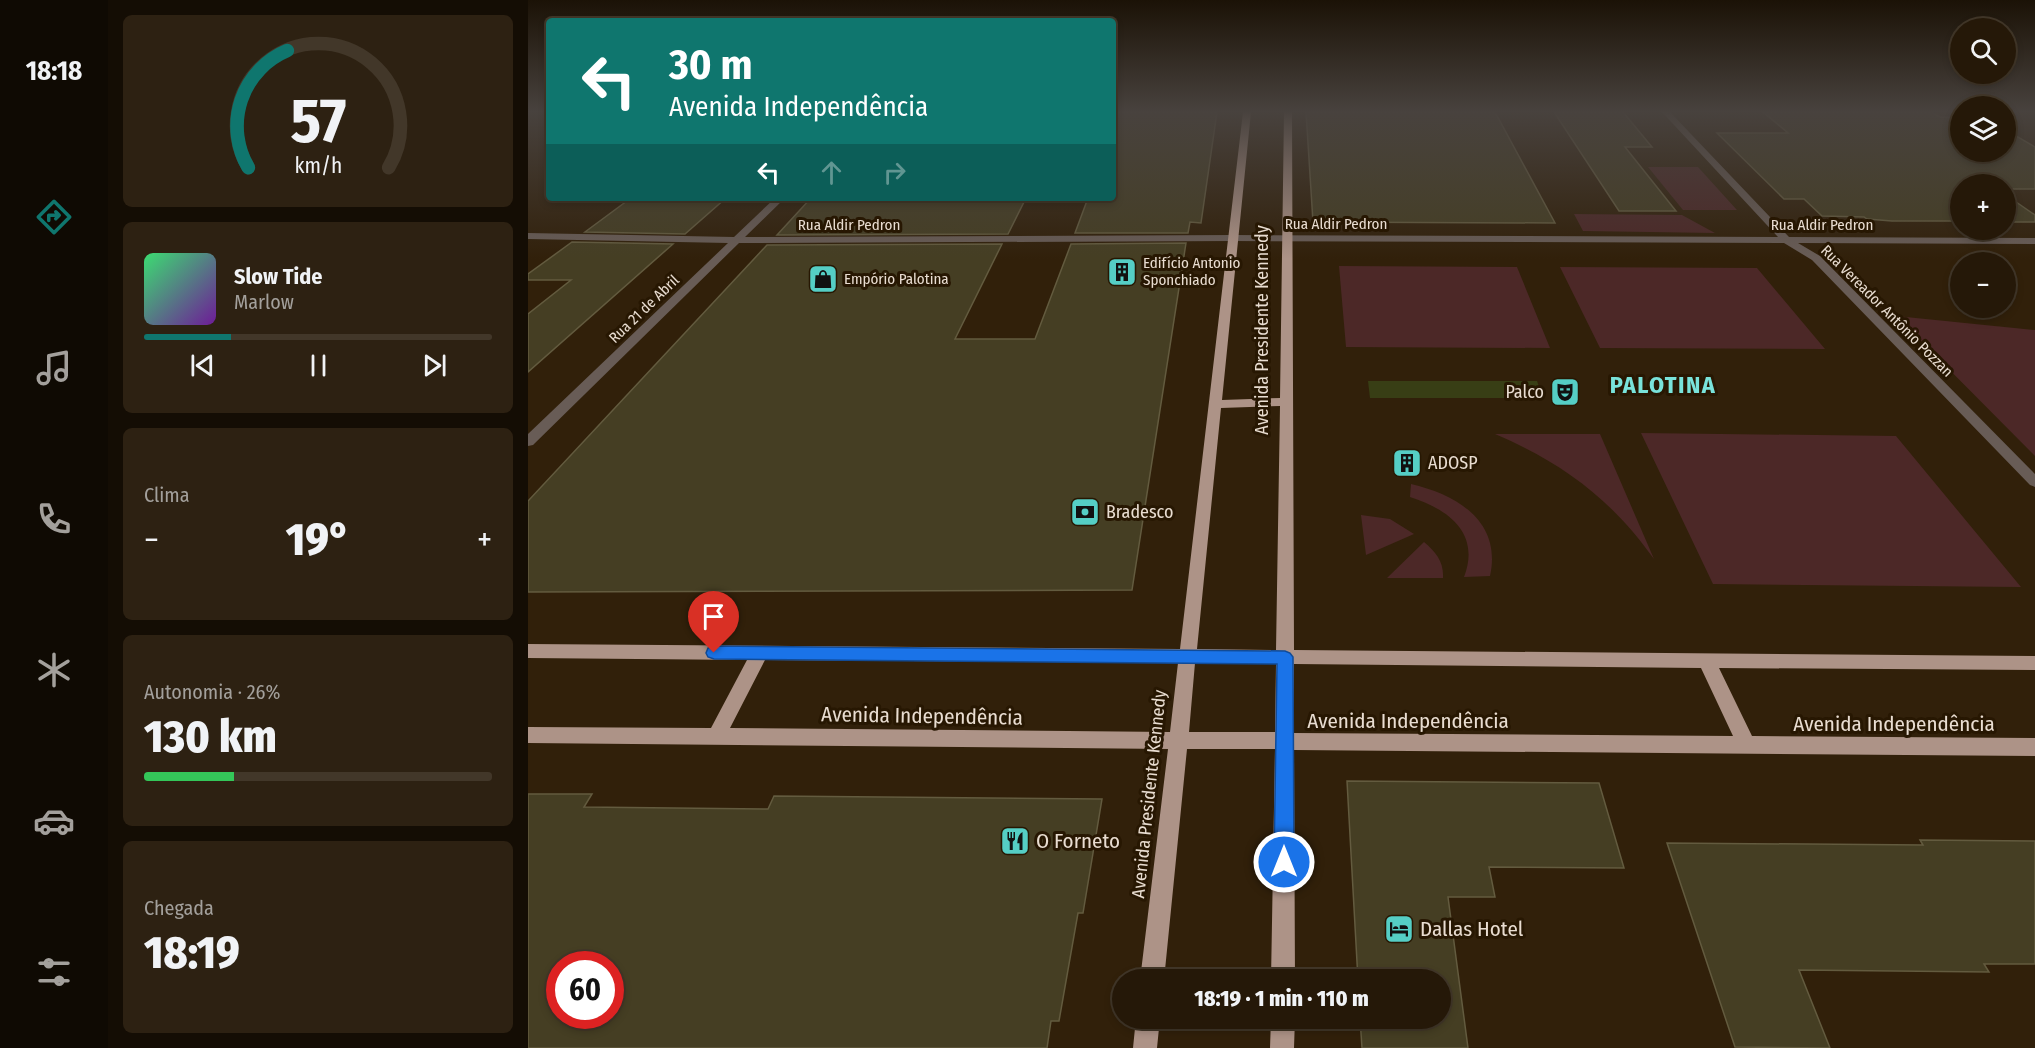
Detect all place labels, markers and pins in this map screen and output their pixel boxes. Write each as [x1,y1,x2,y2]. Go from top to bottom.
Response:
place label: Edifício Antonio Sponchiado [1143,254,1240,289]
building icon: Edifício Antonio Sponchiado [1106,256,1138,288]
shop icon: Empório Palotina [807,263,839,295]
place label: Empório Palotina [844,270,949,288]
theatre icon: Palco [1549,376,1581,408]
place label: Palco [1505,381,1544,403]
building icon: ADOSP [1391,447,1423,479]
place label: ADOSP [1428,452,1478,474]
bank icon: Bradesco [1069,496,1101,528]
place label: Bradesco [1106,501,1173,523]
pin [688,591,739,653]
restaurant icon: O Forneto [999,825,1031,857]
place label: O Forneto [1036,828,1120,854]
hotel icon: Dallas Hotel [1383,913,1415,945]
place label: Dallas Hotel [1420,916,1524,942]

